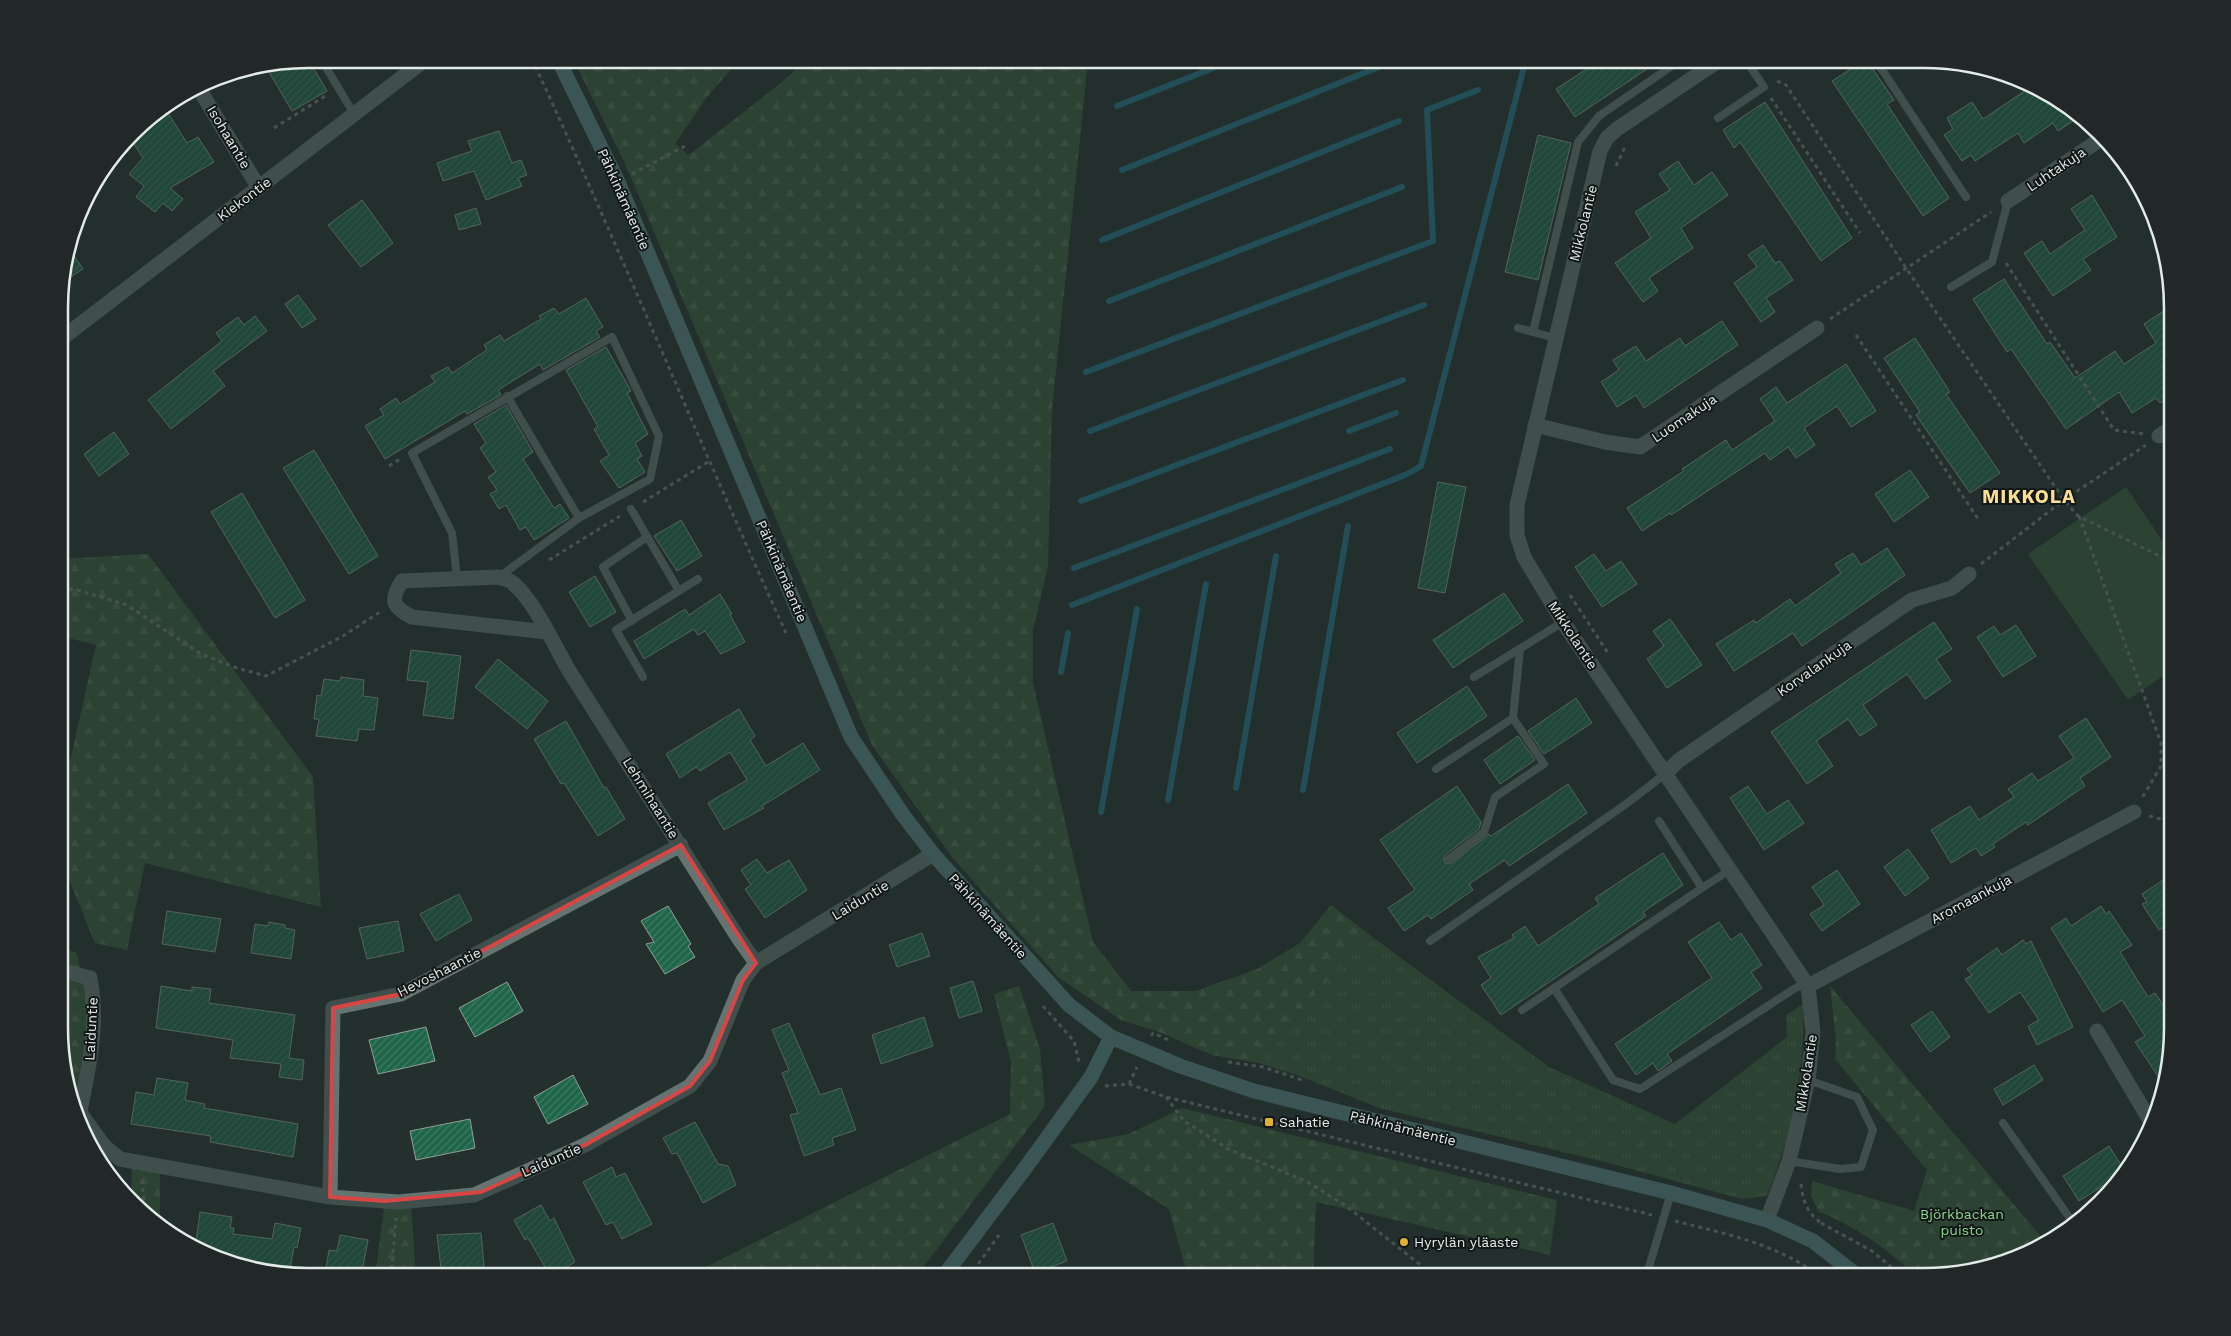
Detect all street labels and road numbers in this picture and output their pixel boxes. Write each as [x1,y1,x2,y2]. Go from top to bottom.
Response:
street label: Isohaantie [204,103,254,171]
street label: Luhtakuja [2024,143,2088,194]
street label: Pähkinämäentie [595,146,653,252]
street label: Kiekontie [214,174,274,224]
street label: Mikkolantie [1566,183,1600,263]
street label: Luomakuja [1649,390,1720,446]
street label: Pähkinämäentie [753,518,811,624]
street label: Mikkolantie [1545,598,1601,672]
street label: Korvalankuja [1774,637,1854,699]
street label: Lehmihaantie [620,754,682,842]
street label: Pähkinämäentie [946,870,1030,962]
street label: Aromaankuja [1928,871,2014,927]
street label: Laiduntie [829,877,891,923]
street label: Hevoshaantie [394,944,484,1000]
street label: Laiduntie [81,997,101,1061]
street label: Mikkolantie [1792,1033,1820,1113]
street label: Pähkinämäentie [1348,1107,1458,1149]
street label: Laiduntie [519,1140,583,1180]

